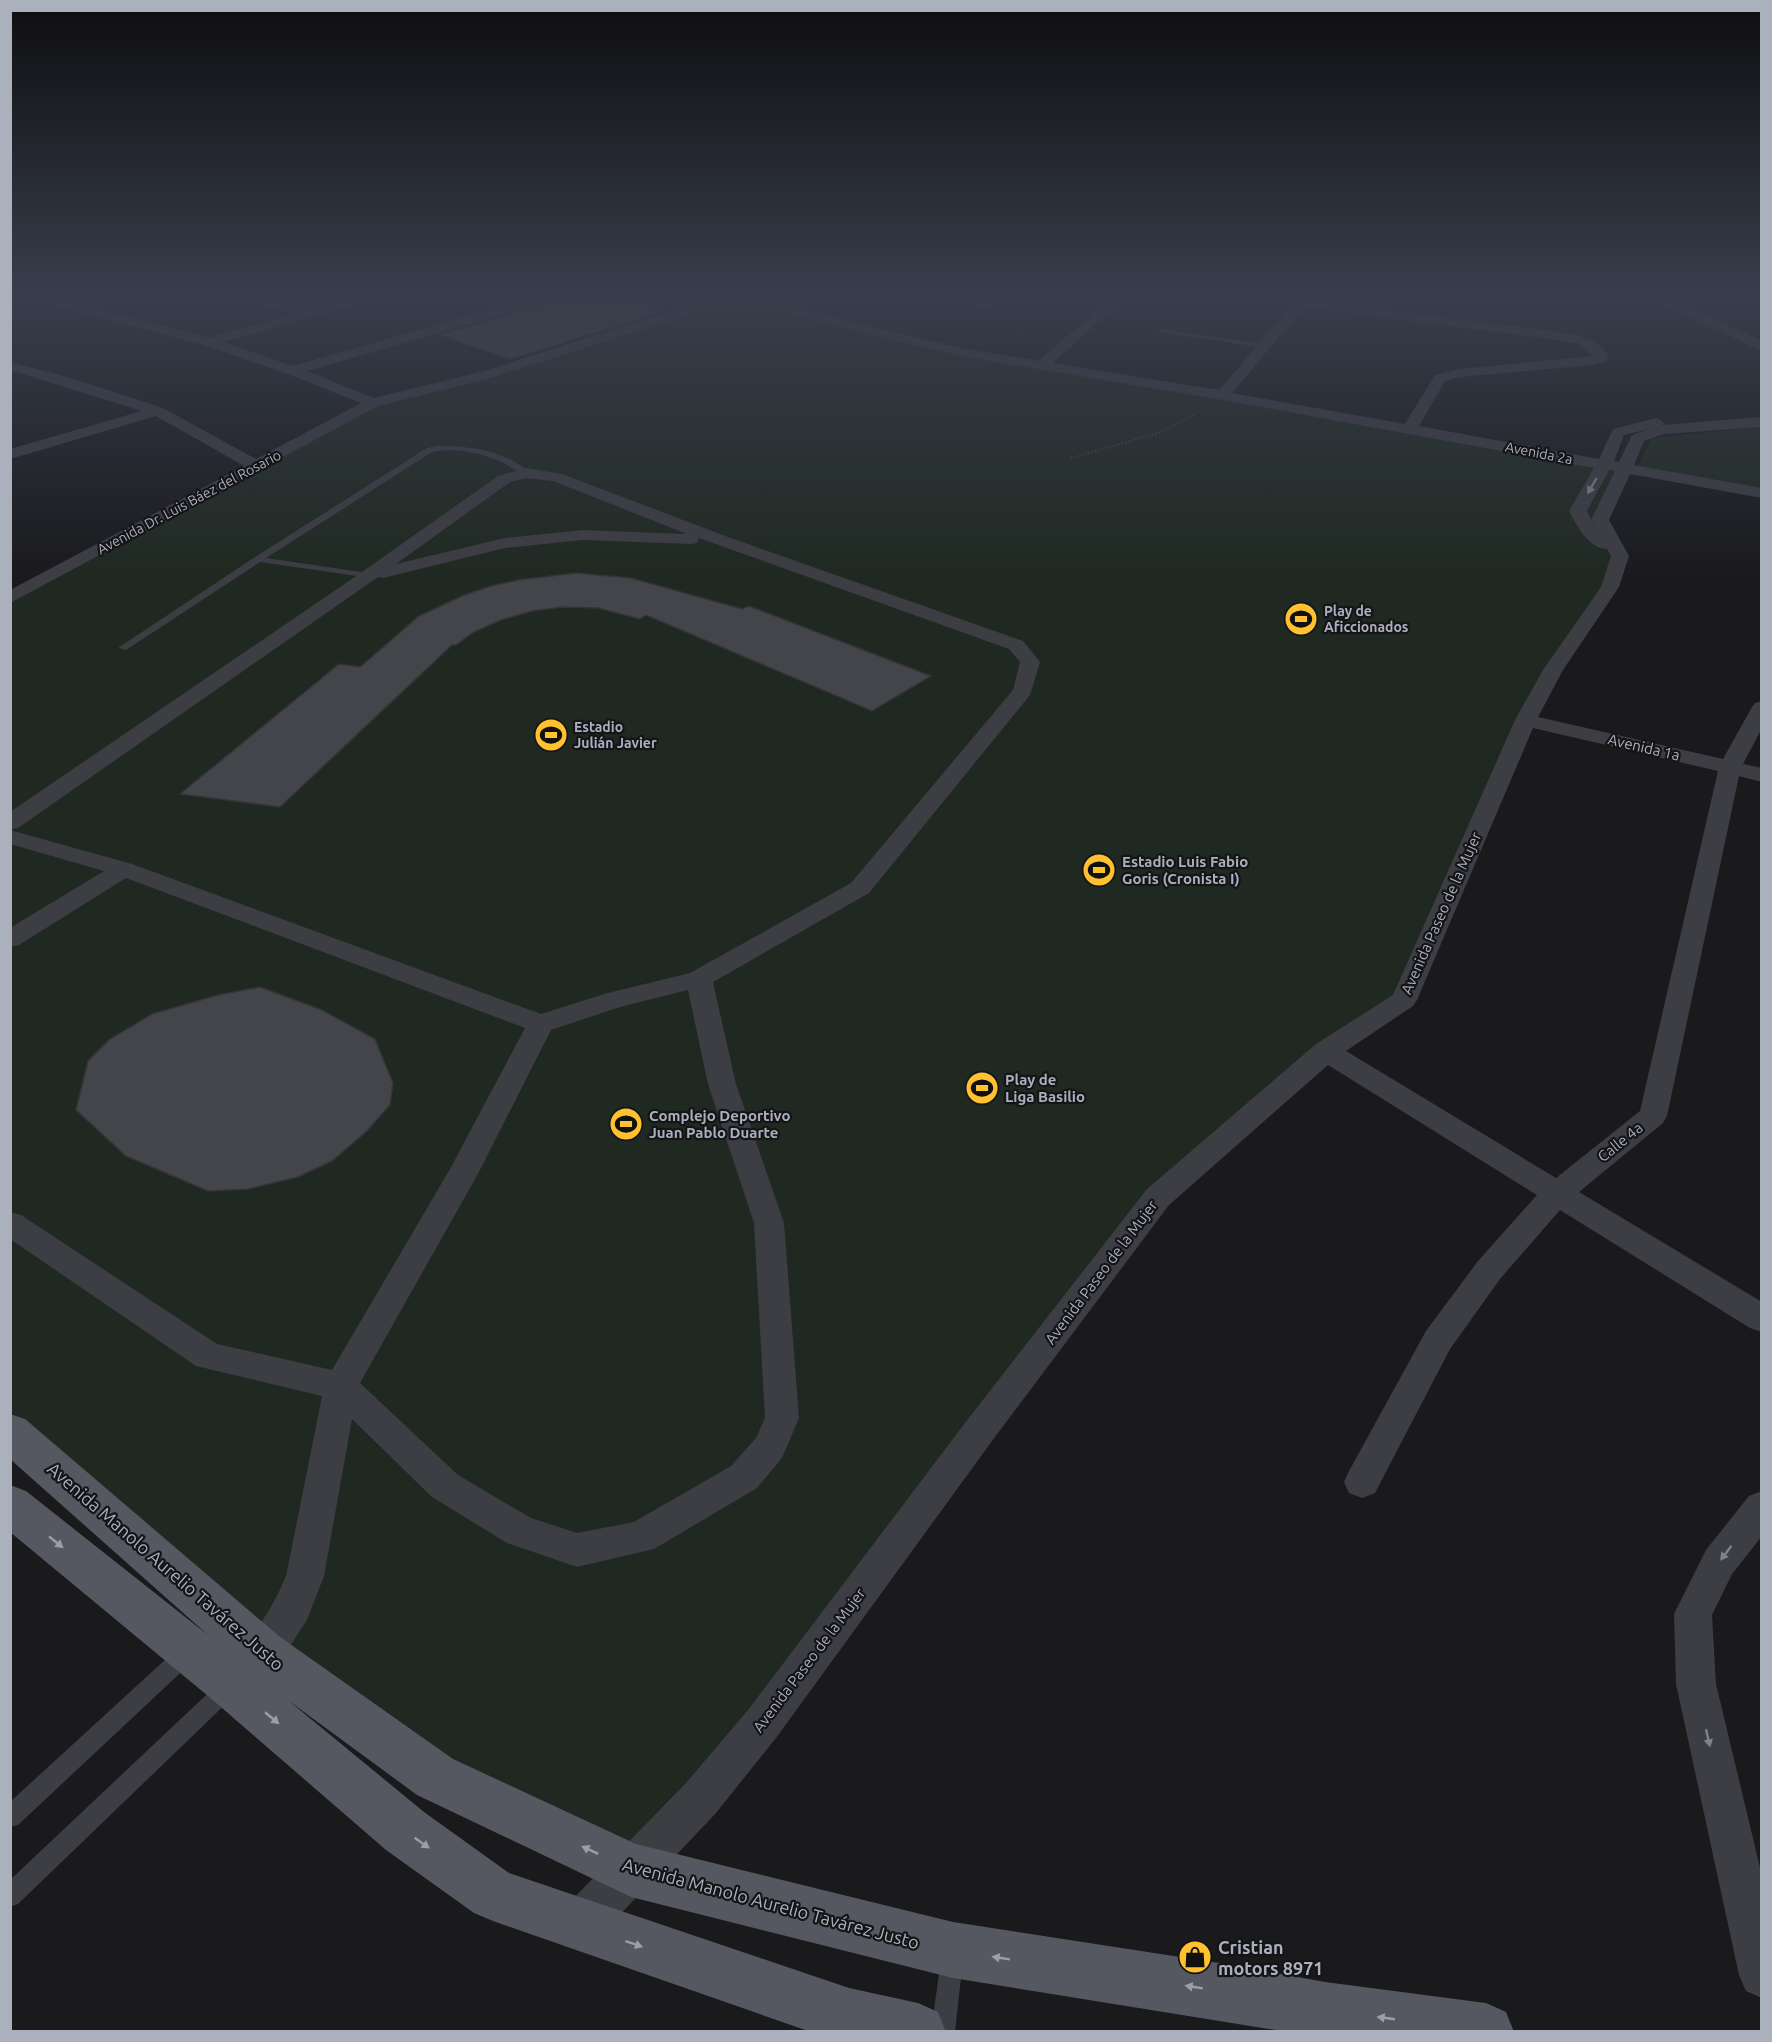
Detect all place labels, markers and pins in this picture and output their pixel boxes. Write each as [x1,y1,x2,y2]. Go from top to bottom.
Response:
sports icon: Play de Aficcionados [1283,601,1319,637]
place label: Play de Aficcionados [1324,603,1409,635]
sports icon: Estadio Julián Javier [533,717,569,753]
place label: Estadio Julián Javier [574,719,657,751]
sports icon: Estadio Luis Fabio Goris (Cronista I) [1081,852,1117,888]
place label: Estadio Luis Fabio Goris (Cronista I) [1122,853,1248,887]
sports icon: Play de Liga Basilio [964,1070,1000,1106]
place label: Play de Liga Basilio [1005,1071,1085,1105]
sports icon: Complejo Deportivo Juan Pablo Duarte [608,1106,644,1142]
place label: Complejo Deportivo Juan Pablo Duarte [649,1107,790,1141]
place label: Cristian motors 8971 [1218,1937,1323,1978]
shop icon: Cristian motors 8971 [1177,1939,1213,1975]

